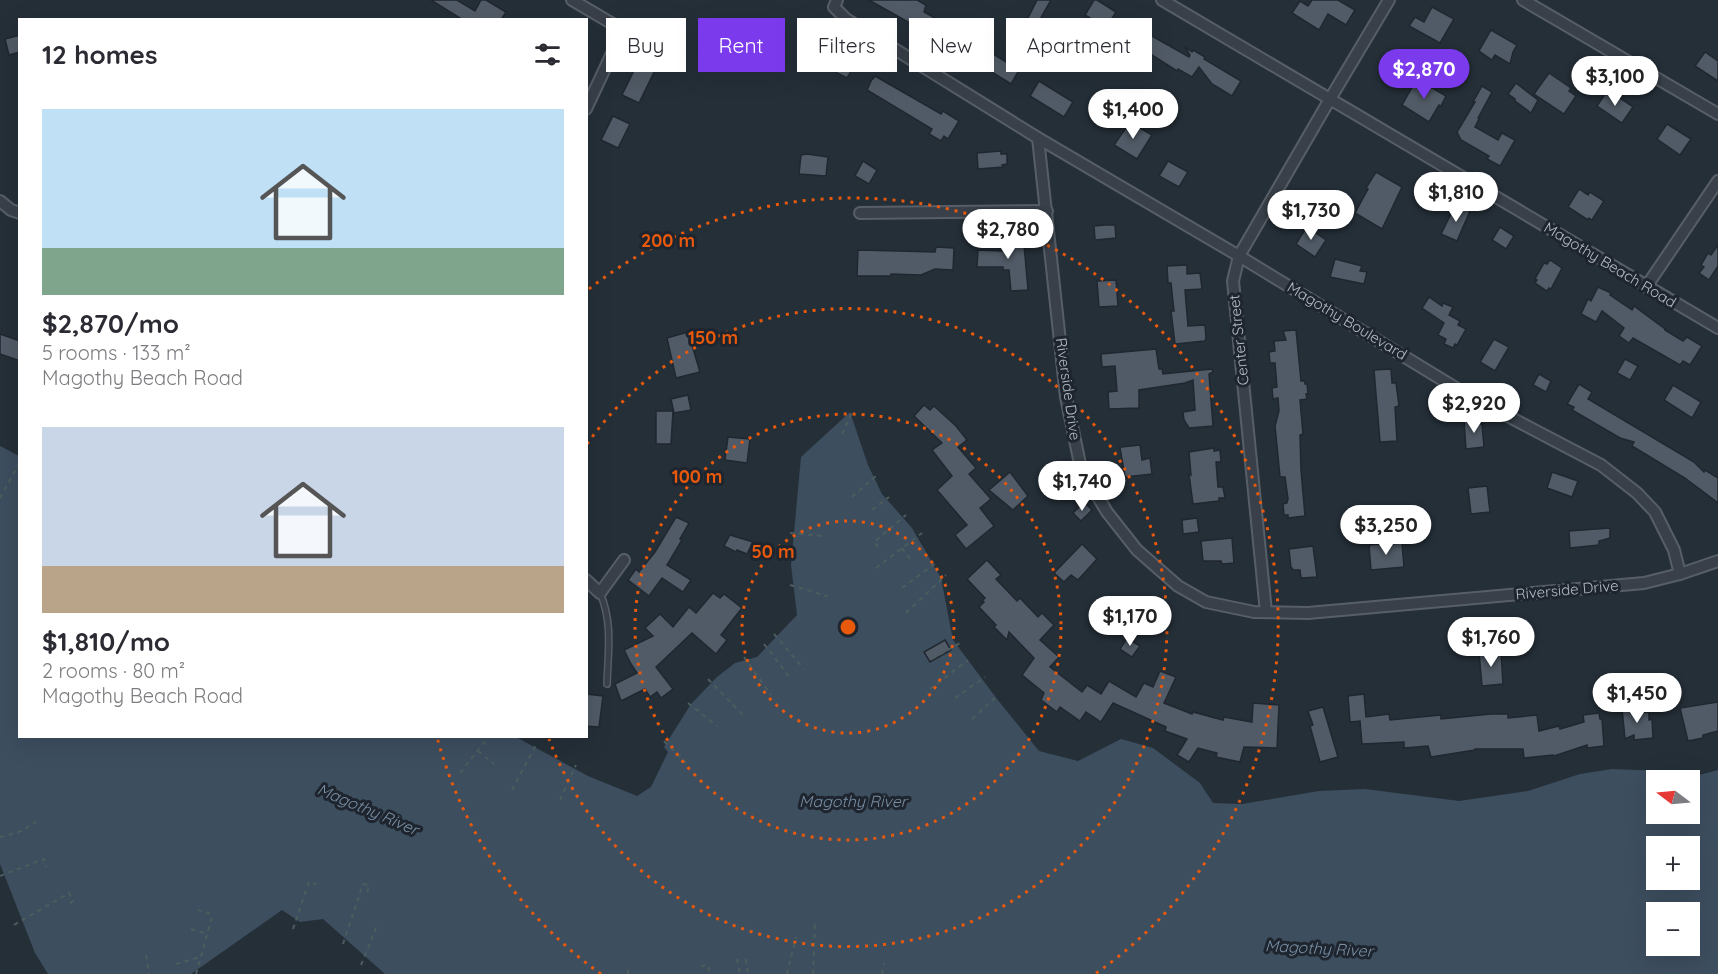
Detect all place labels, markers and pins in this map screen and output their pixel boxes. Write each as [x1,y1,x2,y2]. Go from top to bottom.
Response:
pin: $2,870 [1375,49,1473,100]
pin: $3,100 [1566,56,1664,107]
pin: $1,400 [1084,89,1182,140]
pin: $1,810 [1407,172,1505,223]
pin: $1,730 [1262,190,1360,241]
pin: $2,780 [959,209,1057,260]
pin: $2,920 [1425,383,1523,434]
pin: $1,740 [1033,461,1131,512]
pin: $3,250 [1337,505,1435,556]
pin: $1,170 [1081,596,1179,647]
centre of rings [838,617,858,637]
pin: $1,760 [1442,617,1540,668]
pin: $1,450 [1588,673,1686,724]

